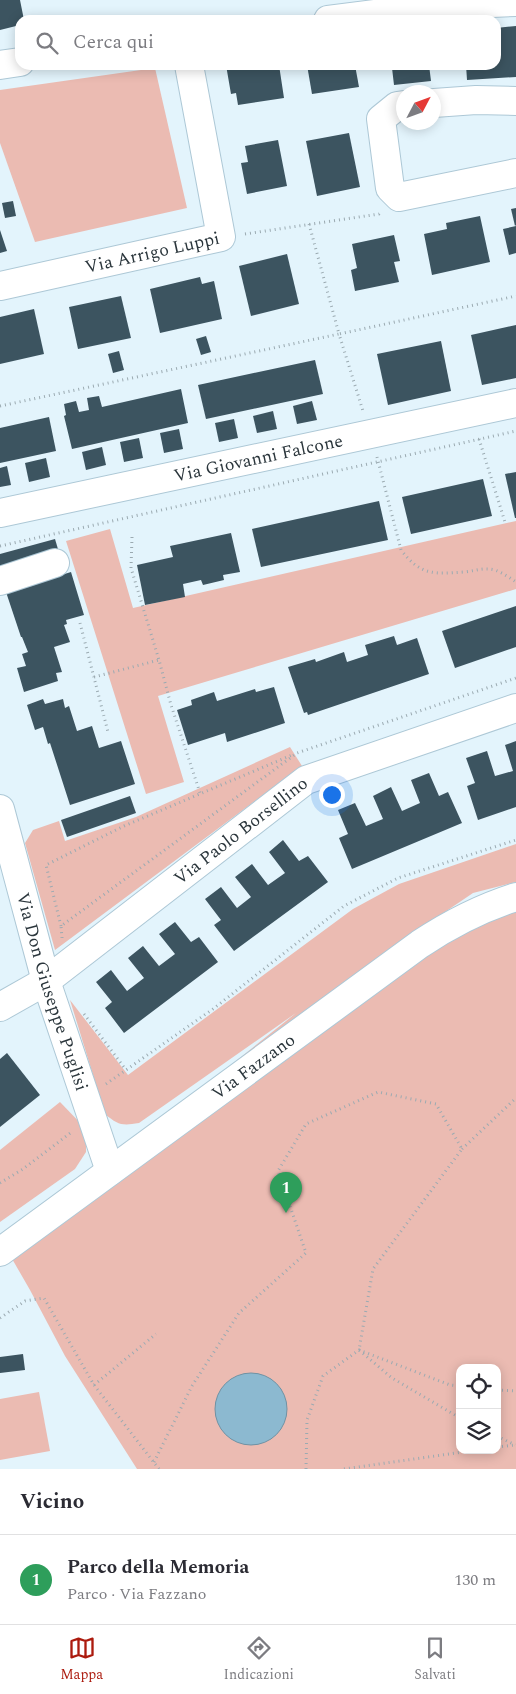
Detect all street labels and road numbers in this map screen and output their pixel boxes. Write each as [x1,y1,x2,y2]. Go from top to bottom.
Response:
street label: Via Arrigo Luppi [83,225,222,281]
street label: Via Giovanni Falcone [171,427,345,490]
street label: Via Paolo Borsellino [168,770,314,891]
street label: Via Don Giuseppe Puglisi [9,890,95,1095]
street label: Via Fazzano [206,1027,301,1107]

